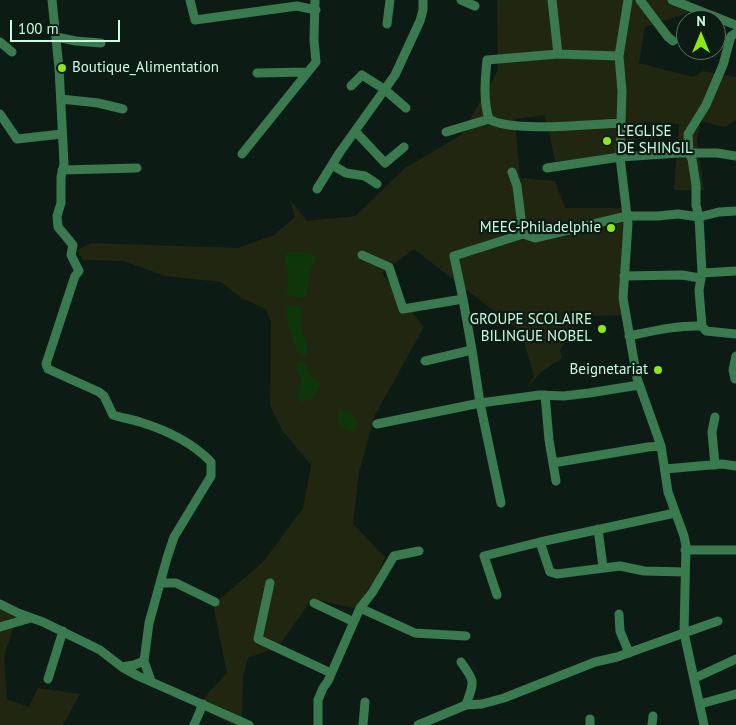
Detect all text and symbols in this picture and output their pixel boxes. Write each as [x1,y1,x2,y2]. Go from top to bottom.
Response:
scale bar [12,10,122,42]
north arrow [676,10,726,60]
text: N [696,12,706,30]
text: 100 m [18,19,59,38]
place label: Boutique_Alimentation [72,59,219,77]
marker: Boutique_Alimentation [56,62,68,74]
place label: L'EGLISE DE SHINGIL [617,123,693,158]
marker: L'EGLISE DE SHINGIL [601,135,613,147]
place label: MEEC-Philadelphie [480,219,601,237]
marker: MEEC-Philadelphie [605,222,617,234]
place label: GROUPE SCOLAIRE BILINGUE NOBEL [470,311,592,346]
marker: GROUPE SCOLAIRE BILINGUE NOBEL [596,323,608,335]
place label: Beignetariat [570,361,648,379]
marker: Beignetariat [652,364,664,376]

